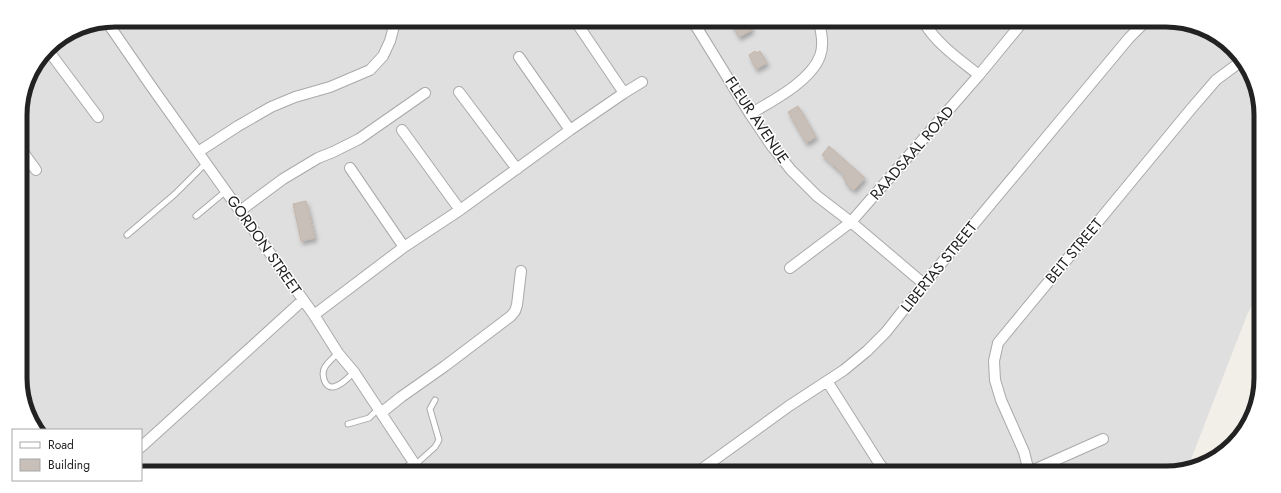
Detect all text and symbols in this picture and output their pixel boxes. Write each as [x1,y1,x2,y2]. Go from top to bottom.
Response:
street label: FLEUR AVENUE [720,72,794,168]
street label: RAADSAAL ROAD [865,101,959,205]
street label: GORDON STREET [221,191,307,299]
street label: BEIT STREET [1040,214,1108,288]
street label: LIBERTAS STREET [896,217,982,317]
legend [12,429,142,481]
text: Road [48,436,74,454]
text: Building [48,456,90,474]

